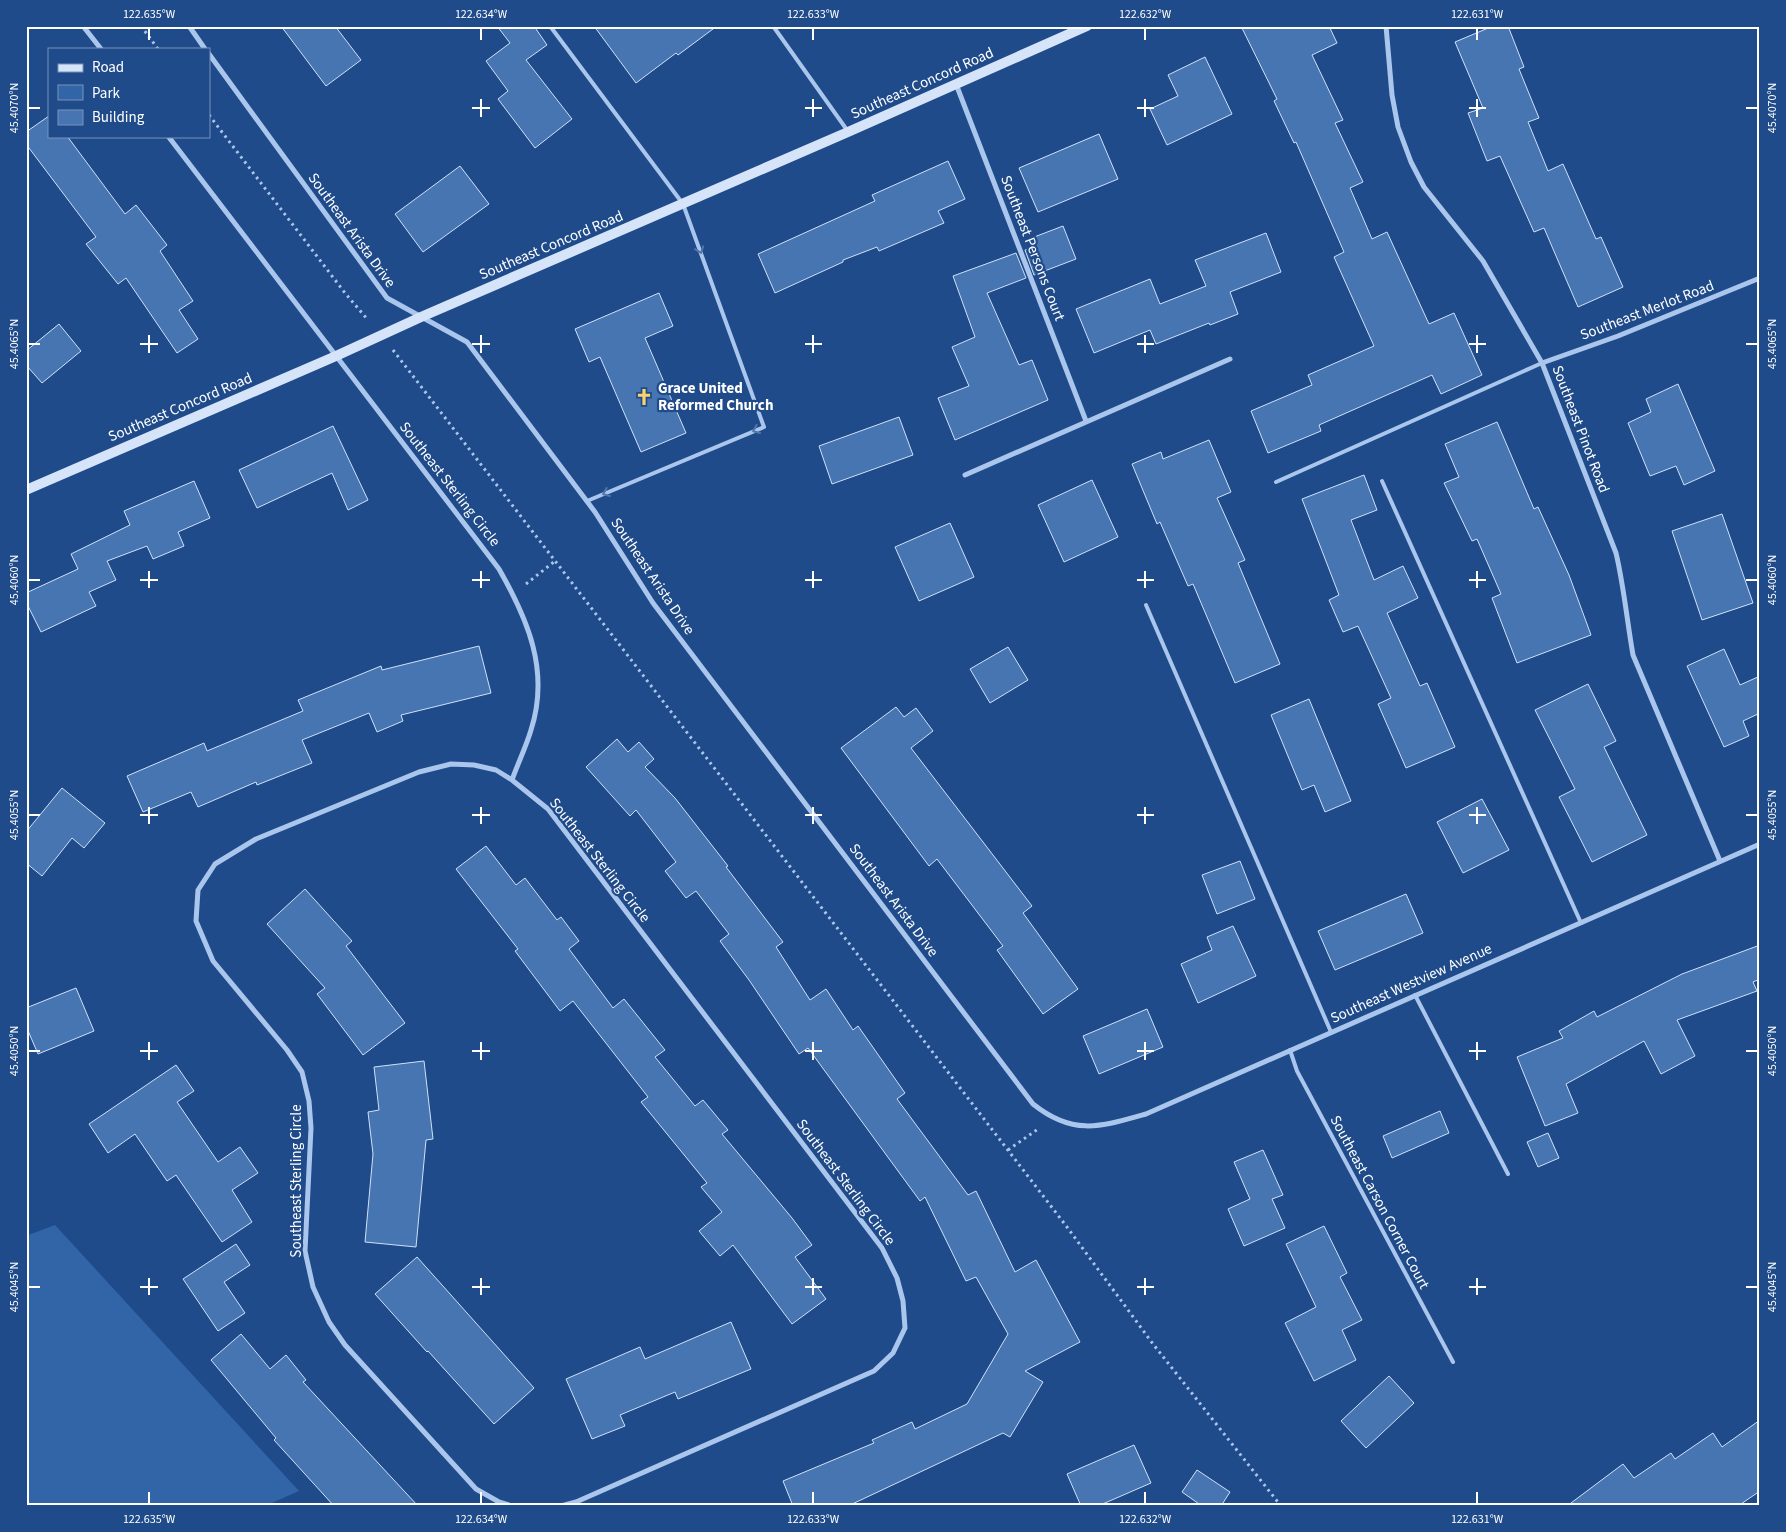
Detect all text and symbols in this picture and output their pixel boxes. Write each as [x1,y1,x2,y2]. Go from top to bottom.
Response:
text: 122.635°W [123,6,176,23]
text: 122.634°W [455,6,508,23]
text: 122.633°W [787,6,840,23]
text: 122.632°W [1119,6,1172,23]
text: 122.631°W [1451,6,1504,23]
street label: Southeast Concord Road [847,42,997,124]
legend [48,48,210,138]
text: Road [92,57,124,78]
text: 45.4070°N [6,83,23,133]
text: Park [92,83,121,104]
text: 45.4070°N [1764,83,1781,133]
text: Building [92,107,145,128]
street label: Southeast Arista Drive [303,169,400,292]
street label: Southeast Persons Court [995,172,1070,324]
street label: Southeast Concord Road [476,206,626,285]
one-way arrow [694,245,704,254]
street label: Southeast Merlot Road [1577,275,1717,346]
text: 45.4065°N [6,319,23,369]
text: 45.4065°N [1764,319,1781,369]
street label: Southeast Pinot Road [1547,362,1615,496]
street label: Southeast Concord Road [105,368,255,447]
place label: Grace United Reformed Church [658,378,773,416]
church icon: Grace United Reformed Church [634,387,654,407]
street label: Southeast Sterling Circle [394,417,505,551]
one-way arrow [752,424,761,435]
one-way arrow [602,487,611,497]
street label: Southeast Arista Drive [606,514,700,639]
text: 45.4060°N [6,555,23,605]
text: 45.4060°N [1764,555,1781,605]
text: 45.4055°N [6,790,23,840]
text: 45.4055°N [1764,790,1781,840]
street label: Southeast Sterling Circle [544,793,655,927]
street label: Southeast Arista Drive [844,839,943,961]
street label: Southeast Westview Avenue [1327,938,1495,1029]
text: 45.4050°N [6,1026,23,1076]
text: 45.4050°N [1764,1026,1781,1076]
street label: Southeast Sterling Circle [286,1104,307,1258]
street label: Southeast Carson Corner Court [1325,1112,1434,1293]
street label: Southeast Sterling Circle [791,1115,900,1250]
text: 45.4045°N [6,1262,23,1312]
text: 45.4045°N [1764,1262,1781,1312]
text: 122.635°W [123,1511,176,1528]
text: 122.634°W [455,1511,508,1528]
text: 122.633°W [787,1511,840,1528]
text: 122.632°W [1119,1511,1172,1528]
text: 122.631°W [1451,1511,1504,1528]

